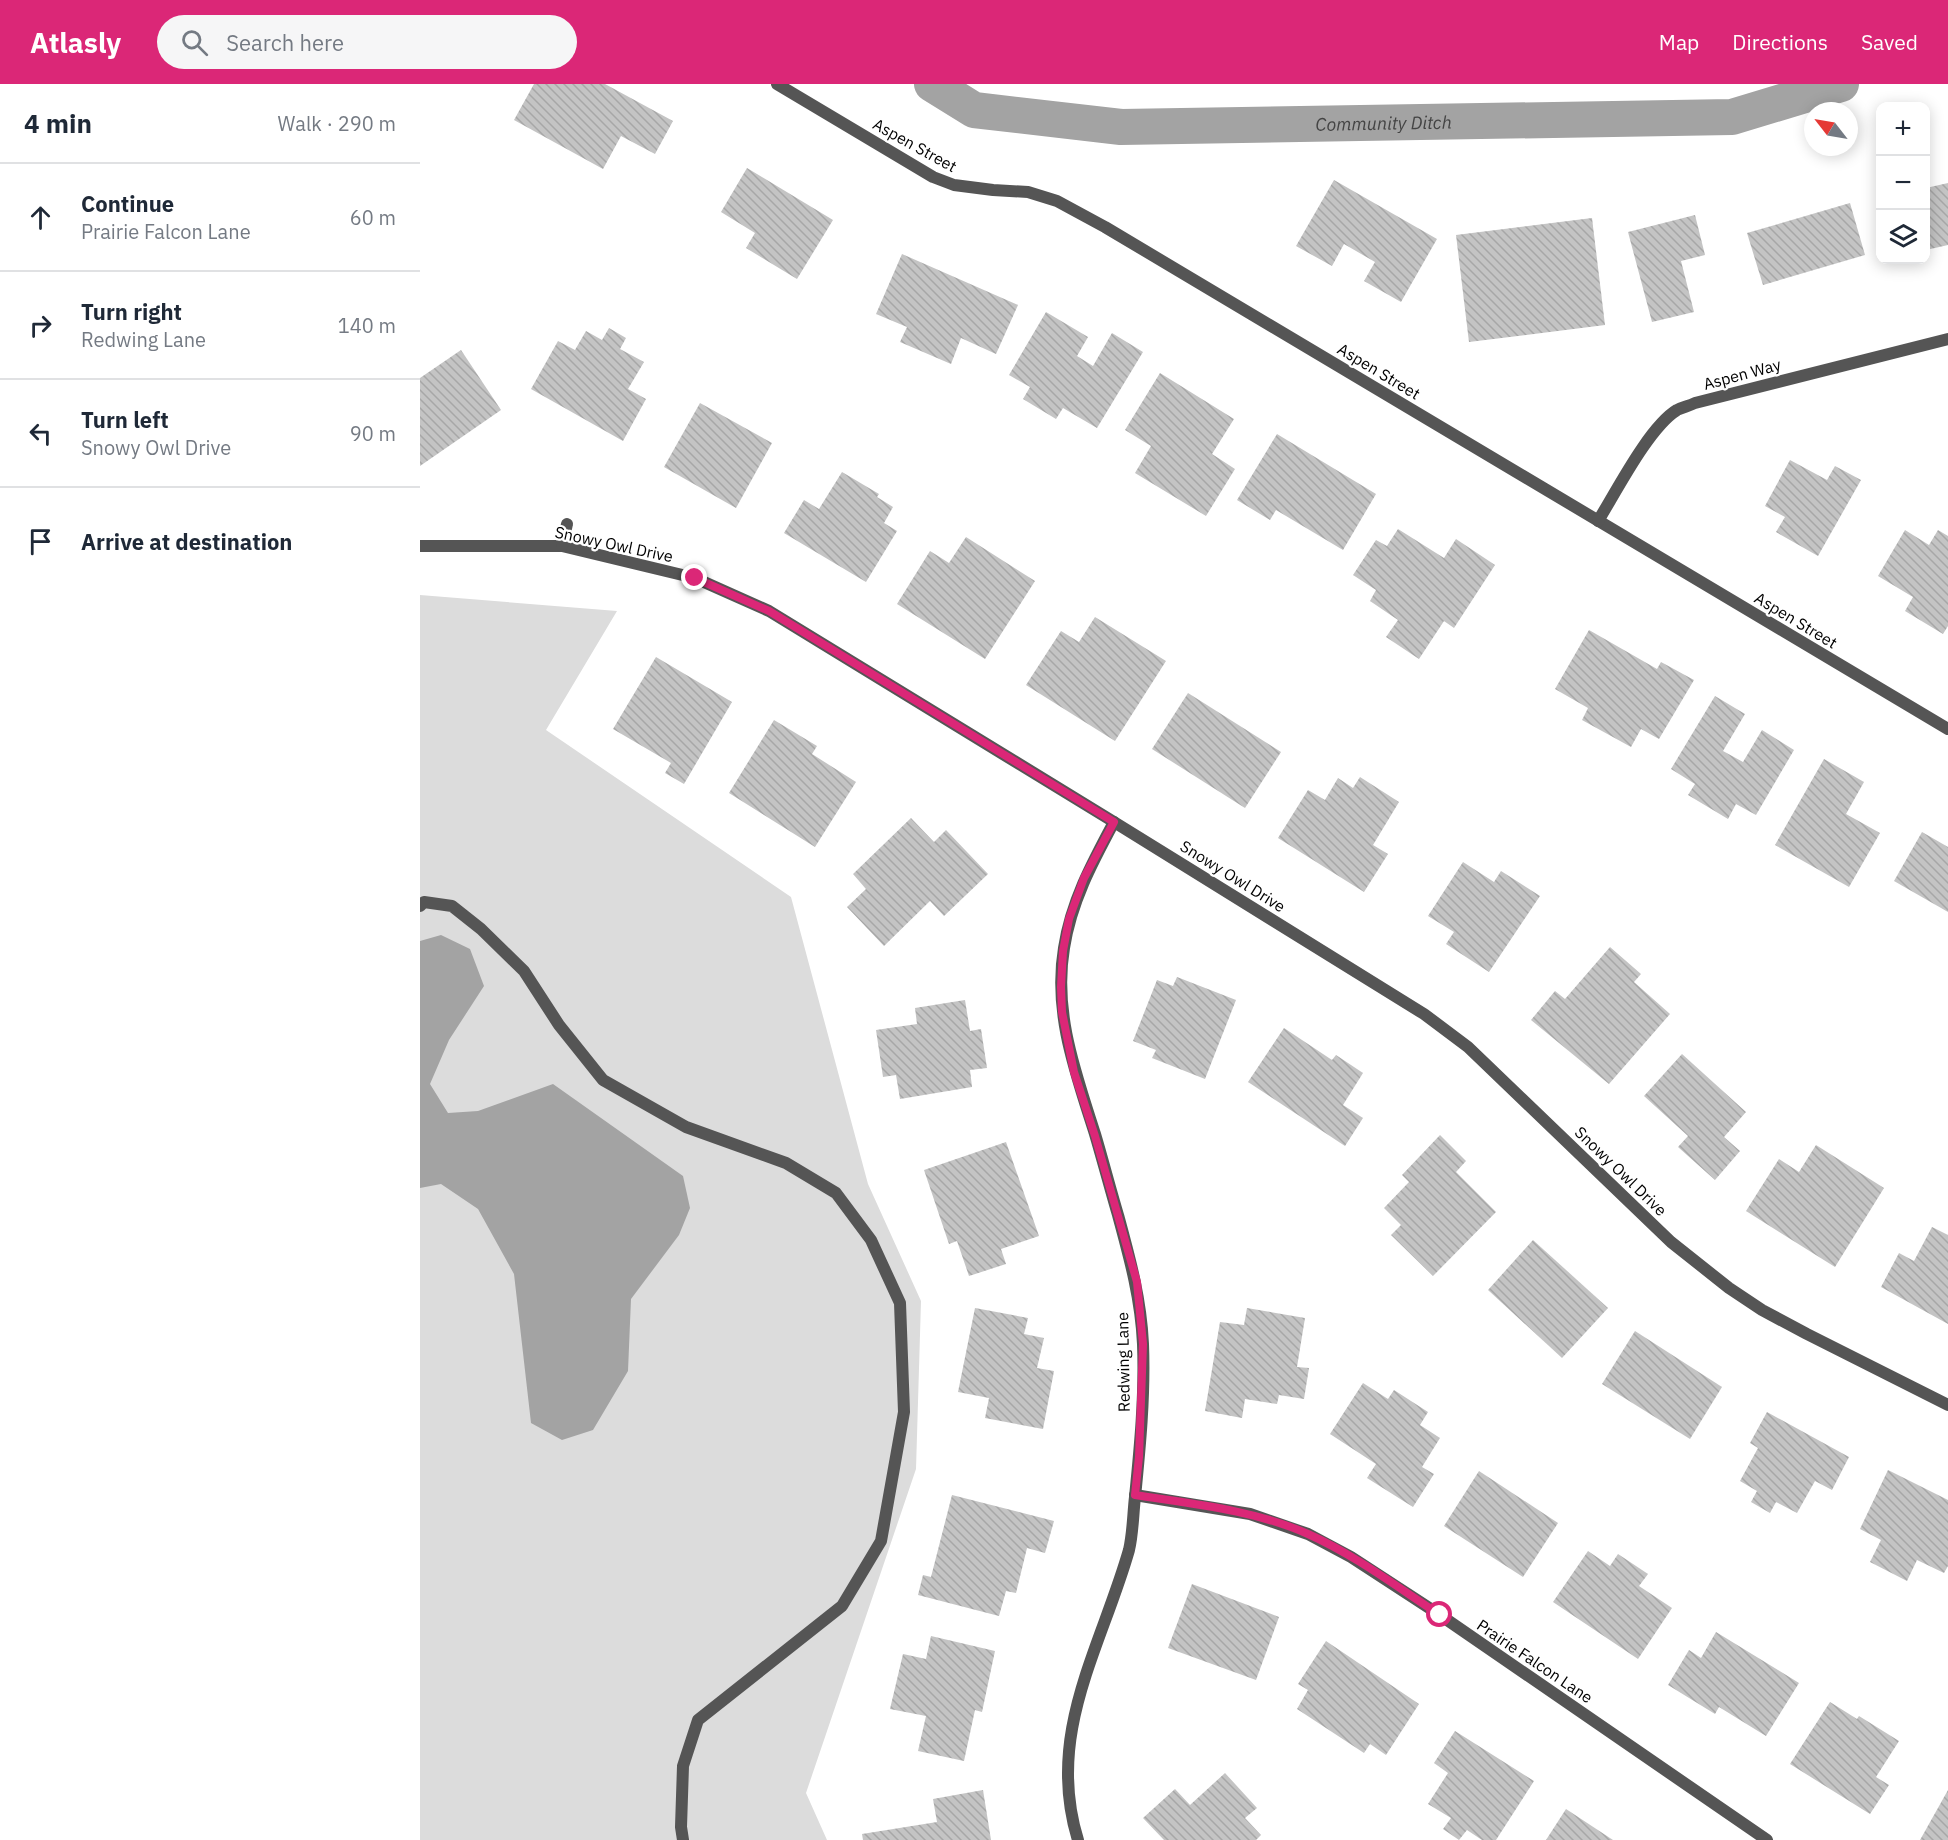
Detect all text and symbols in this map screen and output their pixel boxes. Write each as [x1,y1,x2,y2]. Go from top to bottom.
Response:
search box [157,15,577,69]
text: Atlasly [30,24,121,61]
icon: search [178,26,211,59]
text: Search here [226,28,344,57]
text: Map [1659,28,1699,56]
text: Directions [1732,28,1828,56]
text: Saved [1861,28,1918,56]
north arrow [1804,102,1858,156]
map controls [1876,102,1930,264]
button: + [1876,102,1930,156]
text: 4 min [24,106,92,140]
text: Walk · 290 m [278,110,396,137]
water label: Community Ditch [1315,110,1452,135]
street label: Aspen Street [870,114,960,176]
button: − [1876,156,1930,210]
text: Continue [81,189,174,218]
icon: ahead [24,201,57,234]
text: 60 m [350,204,396,231]
button: layers [1876,210,1930,264]
text: Prairie Falcon Lane [81,218,251,245]
text: Turn right [81,297,182,326]
icon: right [24,309,57,342]
text: 140 m [338,312,396,339]
text: Redwing Lane [81,326,206,353]
street label: Aspen Street [1334,339,1424,403]
street label: Aspen Way [1701,354,1783,394]
text: Turn left [81,405,169,434]
icon: left [24,417,57,450]
text: 90 m [350,420,396,447]
text: Snowy Owl Drive [81,434,231,461]
street label: Snowy Owl Drive [553,522,675,566]
icon: arrive [24,525,57,558]
text: Arrive at destination [81,527,292,556]
route end [681,564,707,590]
street label: Aspen Street [1751,588,1841,652]
street label: Snowy Owl Drive [1177,836,1289,916]
street label: Snowy Owl Drive [1571,1122,1671,1220]
street label: Redwing Lane [1112,1312,1134,1412]
route start [1426,1601,1452,1627]
street label: Prairie Falcon Lane [1473,1615,1597,1707]

